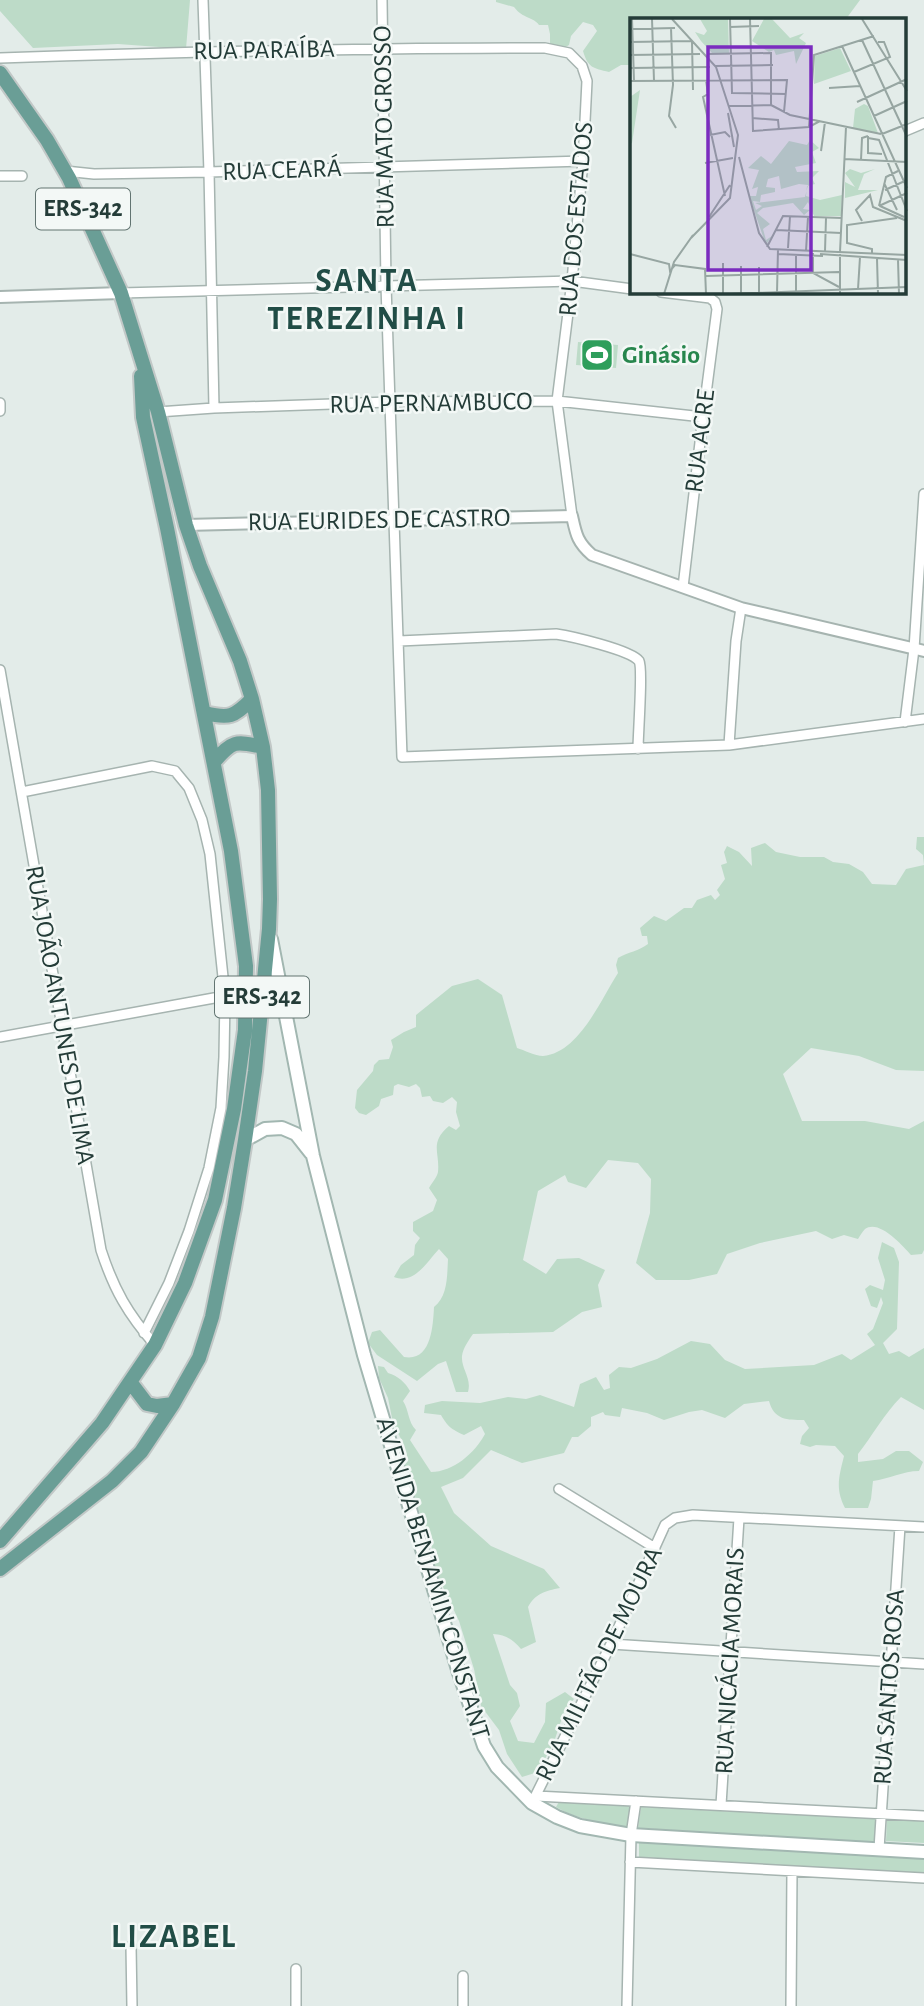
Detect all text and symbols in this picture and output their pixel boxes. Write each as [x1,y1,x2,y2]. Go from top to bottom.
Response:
inset map [630,18,906,294]
street label: RUA MATO GROSSO [369,25,399,229]
street label: RUA PARAÍBA [193,34,335,64]
street label: RUA DOS ESTADOS [555,121,597,317]
street label: RUA CEARÁ [222,153,342,185]
road number: ERS-342 [36,188,130,230]
district label: SANTA TEREZINHA I [267,265,467,336]
sports icon: Ginásio [578,336,616,374]
place label: Ginásio [622,342,700,368]
street label: RUA PERNAMBUCO [329,388,533,418]
street label: RUA ACRE [681,388,719,494]
street label: RUA EURIDES DE CASTRO [247,505,511,535]
street label: RUA JOÃO ANTUNES DE LIMA [21,863,100,1167]
road number: ERS-342 [215,976,309,1017]
street label: AVENIDA BENJAMIN CONSTANT [372,1414,494,1742]
street label: RUA MILITÃO DE MOURA [530,1542,667,1785]
street label: RUA NICÁCIA MORAIS [709,1547,749,1775]
street label: RUA SANTOS ROSA [869,1588,909,1786]
district label: LIZABEL [111,1921,237,1954]

